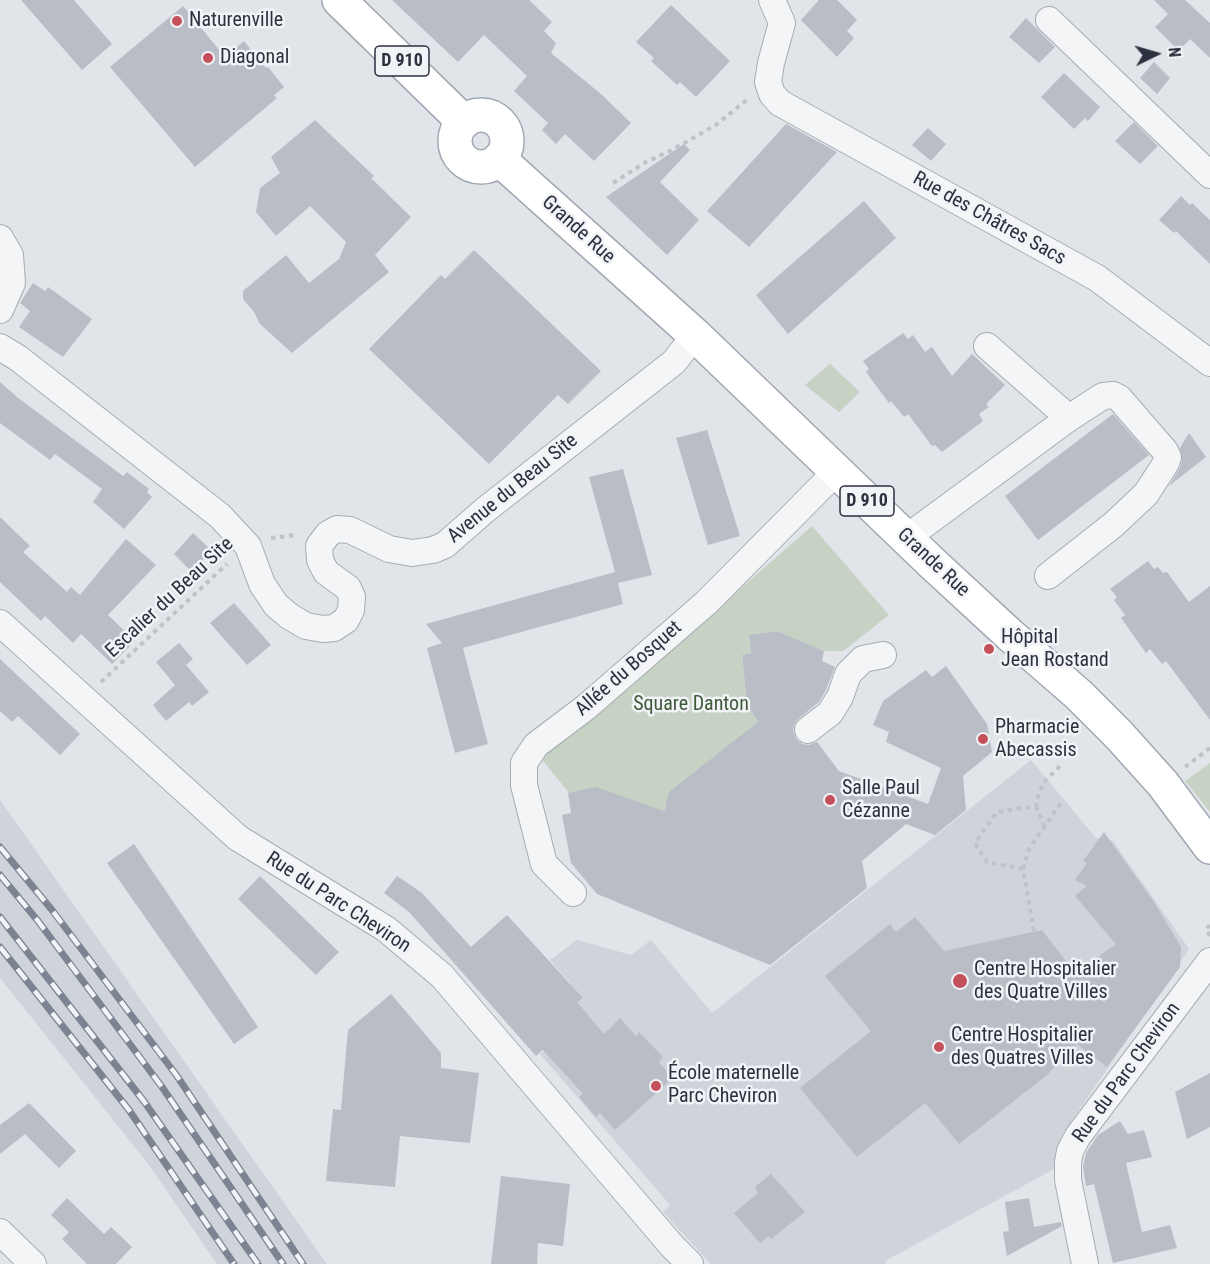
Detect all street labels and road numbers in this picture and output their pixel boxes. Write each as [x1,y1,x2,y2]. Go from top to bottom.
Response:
road number: D 910 [375,46,429,76]
street label: Rue des Châtres Sacs [908,167,1070,271]
street label: Grande Rue [536,191,620,269]
street label: Avenue du Beau Site [443,429,583,549]
road number: D 910 [840,486,894,516]
street label: Grande Rue [892,523,974,603]
street label: Escalier du Beau Site [101,533,239,663]
street label: Allée du Bosquet [571,616,687,722]
street label: Rue du Parc Cheviron [261,847,415,959]
street label: Rue du Parc Cheviron [1068,998,1186,1148]

